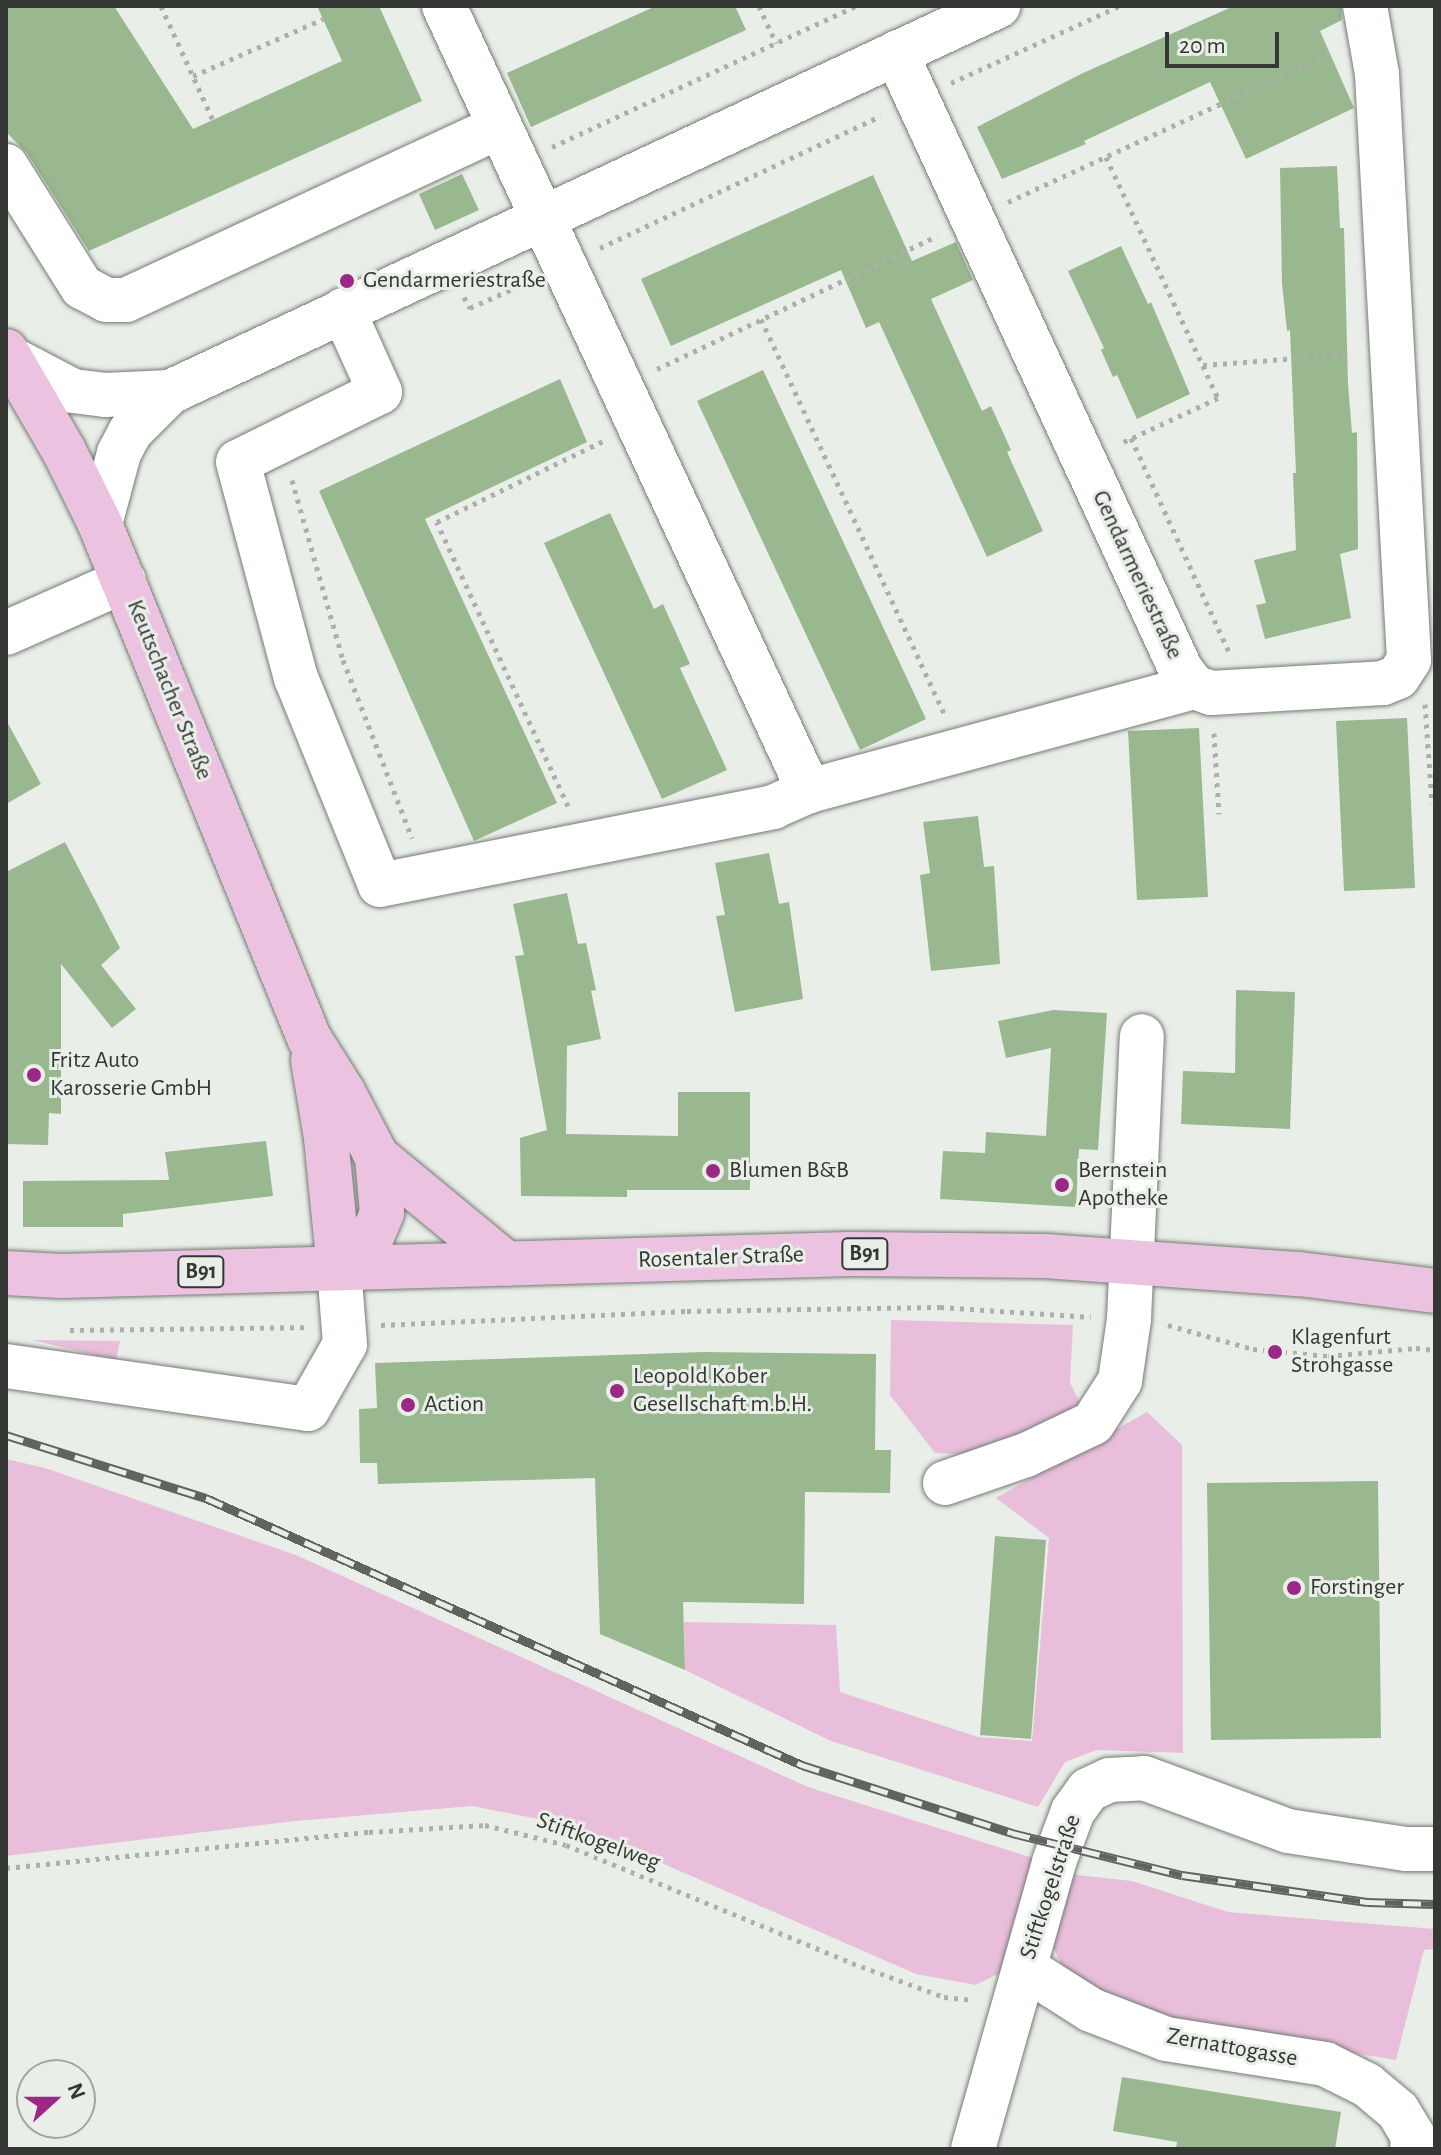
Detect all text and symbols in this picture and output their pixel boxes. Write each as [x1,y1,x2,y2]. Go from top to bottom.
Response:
scale bar [1169,16,1283,66]
text: 20 m [1179,34,1226,58]
place label: Gendarmeriestraße [363,267,546,295]
marker: Gendarmeriestraße [338,272,356,290]
street label: Gendarmeriestraße [1085,486,1189,664]
street label: Keutschacher Straße [120,596,218,784]
place label: Fritz Auto Karosserie GmbH [50,1047,212,1103]
marker: Fritz Auto Karosserie GmbH [25,1066,43,1084]
place label: Blumen B&B [729,1157,849,1185]
place label: Bernstein Apotheke [1078,1157,1168,1213]
marker: Blumen B&B [704,1162,722,1180]
marker: Bernstein Apotheke [1053,1176,1071,1194]
road number: B91 [841,1236,889,1272]
street label: Rosentaler Straße [638,1241,804,1275]
road number: B91 [177,1254,225,1290]
place label: Klagenfurt Strohgasse [1291,1324,1393,1380]
marker: Klagenfurt Strohgasse [1266,1343,1284,1361]
place label: Leopold Kober Gesellschaft m.b.H. [633,1363,812,1419]
marker: Leopold Kober Gesellschaft m.b.H. [608,1382,626,1400]
place label: Action [424,1391,484,1419]
marker: Action [399,1396,417,1414]
place label: Forstinger [1310,1574,1404,1602]
marker: Forstinger [1285,1579,1303,1597]
street label: Stiftkogelweg [532,1806,664,1878]
street label: Stiftkogelstraße [1014,1811,1088,1963]
street label: Zernattogasse [1164,2022,1300,2074]
north arrow [16,2059,96,2139]
text: N [64,2080,90,2102]

